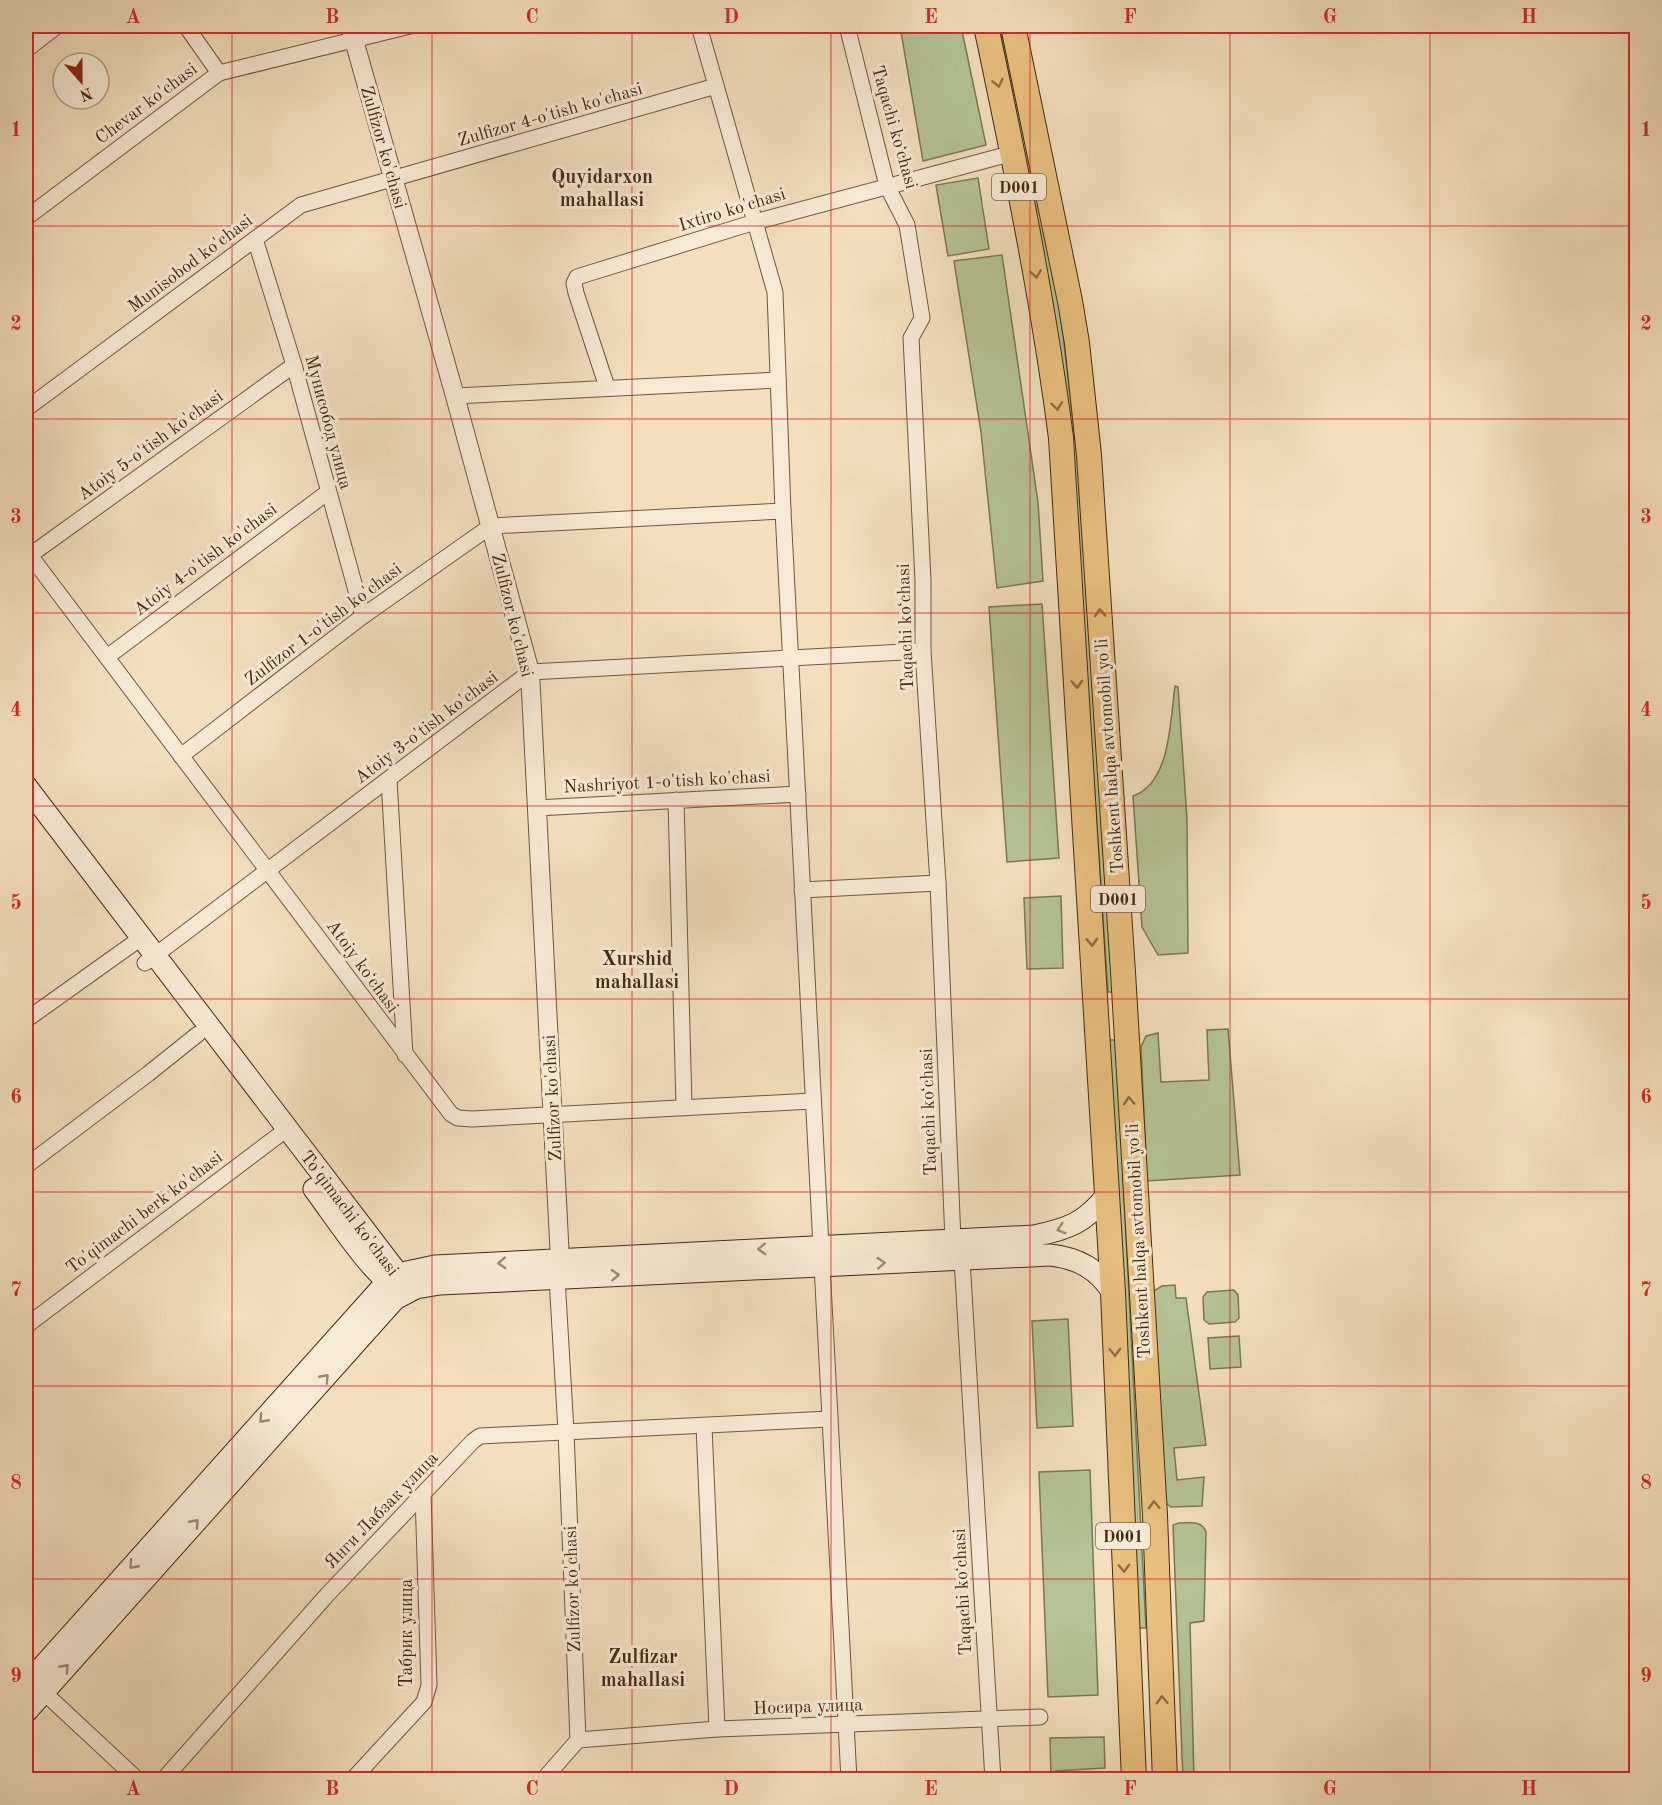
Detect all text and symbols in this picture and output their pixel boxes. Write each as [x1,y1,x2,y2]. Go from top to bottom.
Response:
text: A [125,8,141,28]
text: B [325,8,339,28]
text: C [525,8,539,28]
text: D [723,8,739,28]
text: E [924,8,938,28]
text: F [1123,8,1137,28]
text: G [1323,8,1337,28]
text: H [1521,8,1537,28]
north arrow [51,51,111,111]
street label: Chevar ko'chasi [92,60,201,148]
street label: Taqachi koʻchasi [868,64,920,191]
one-way arrow [991,78,1004,88]
street label: Zulfizor 4-o'tish ko'chasi [456,80,645,150]
text: N [76,83,94,103]
street label: Zulfizor ko'chasi [357,84,409,211]
text: 1 [10,121,22,141]
text: 1 [1640,121,1652,141]
district label: Quyidarxon mahallasi [551,168,653,211]
road number: D001 [992,174,1046,200]
street label: Ixtiro ko'chasi [677,185,788,235]
street label: Munisobod ko'chasi [125,211,256,316]
one-way arrow [1029,269,1042,279]
text: 2 [10,315,22,335]
text: 2 [1640,315,1652,335]
street label: Мунисобод улица [301,353,355,491]
street label: Atoiy 5-o'tish ko'chasi [75,387,227,504]
one-way arrow [1050,402,1063,411]
street label: Atoiy 4-o'tish ko'chasi [131,500,281,619]
text: 3 [10,508,22,528]
text: 3 [1640,508,1652,528]
street label: Zulfizor ko'chasi [488,552,536,679]
street label: Zulfizor 1-o'tish ko'chasi [242,560,405,689]
street label: Taqachi koʻchasi [895,563,917,691]
one-way arrow [1093,608,1106,617]
street label: Toshkent halqa avtomobil yo'li [1093,638,1127,874]
street label: Atoiy 3-o'tish ko'chasi [352,668,502,787]
one-way arrow [1070,680,1083,689]
text: 4 [10,701,22,721]
text: 4 [1640,701,1652,721]
street label: Nashriyot 1-o'tish ko'chasi [563,768,771,796]
road number: D001 [1091,886,1145,912]
text: 5 [10,893,22,914]
text: 5 [1640,893,1652,914]
street label: Atoiy koʻchasi [323,917,402,1016]
one-way arrow [1085,937,1098,946]
district label: Xurshid mahallasi [595,950,679,993]
street label: Zulfizor ko'chasi [541,1034,565,1162]
street label: Taqachi koʻchasi [918,1048,940,1176]
text: 6 [10,1088,22,1108]
text: 6 [1640,1088,1652,1108]
one-way arrow [1123,1096,1136,1105]
street label: Toshkent halqa avtomobil yo'li [1124,1123,1154,1359]
street label: To'qimachi berk ko'chasi [63,1148,226,1277]
street label: To'qimachi ko'chasi [296,1148,402,1280]
one-way arrow [1056,1222,1067,1234]
one-way arrow [758,1243,767,1256]
one-way arrow [497,1256,506,1269]
one-way arrow [876,1256,885,1269]
one-way arrow [611,1269,620,1282]
text: 7 [10,1281,22,1301]
text: 7 [1640,1281,1652,1301]
one-way arrow [1109,1347,1122,1356]
one-way arrow [318,1374,329,1384]
one-way arrow [259,1413,270,1423]
street label: Янги Лабзак улица [322,1449,442,1573]
text: 8 [10,1474,22,1494]
text: 8 [1640,1474,1652,1494]
one-way arrow [1148,1501,1161,1510]
one-way arrow [188,1519,199,1530]
road number: D001 [1096,1523,1150,1549]
street label: Zulfizor ko'chasi [562,1525,584,1653]
street label: Taqachi koʻchasi [951,1528,975,1656]
one-way arrow [129,1558,140,1569]
one-way arrow [1118,1563,1130,1572]
street label: Табрик улица [398,1578,416,1687]
district label: Zulfizar mahallasi [601,1648,685,1691]
one-way arrow [58,1664,69,1675]
text: 9 [10,1667,22,1687]
text: 9 [1640,1667,1652,1687]
street label: Носира улица [753,1696,863,1718]
one-way arrow [1155,1696,1168,1705]
text: A [125,1780,141,1800]
text: B [325,1780,339,1800]
text: C [525,1780,539,1800]
text: D [723,1780,739,1800]
text: E [924,1780,938,1800]
text: F [1123,1780,1137,1800]
text: G [1323,1780,1337,1800]
text: H [1521,1780,1537,1800]

